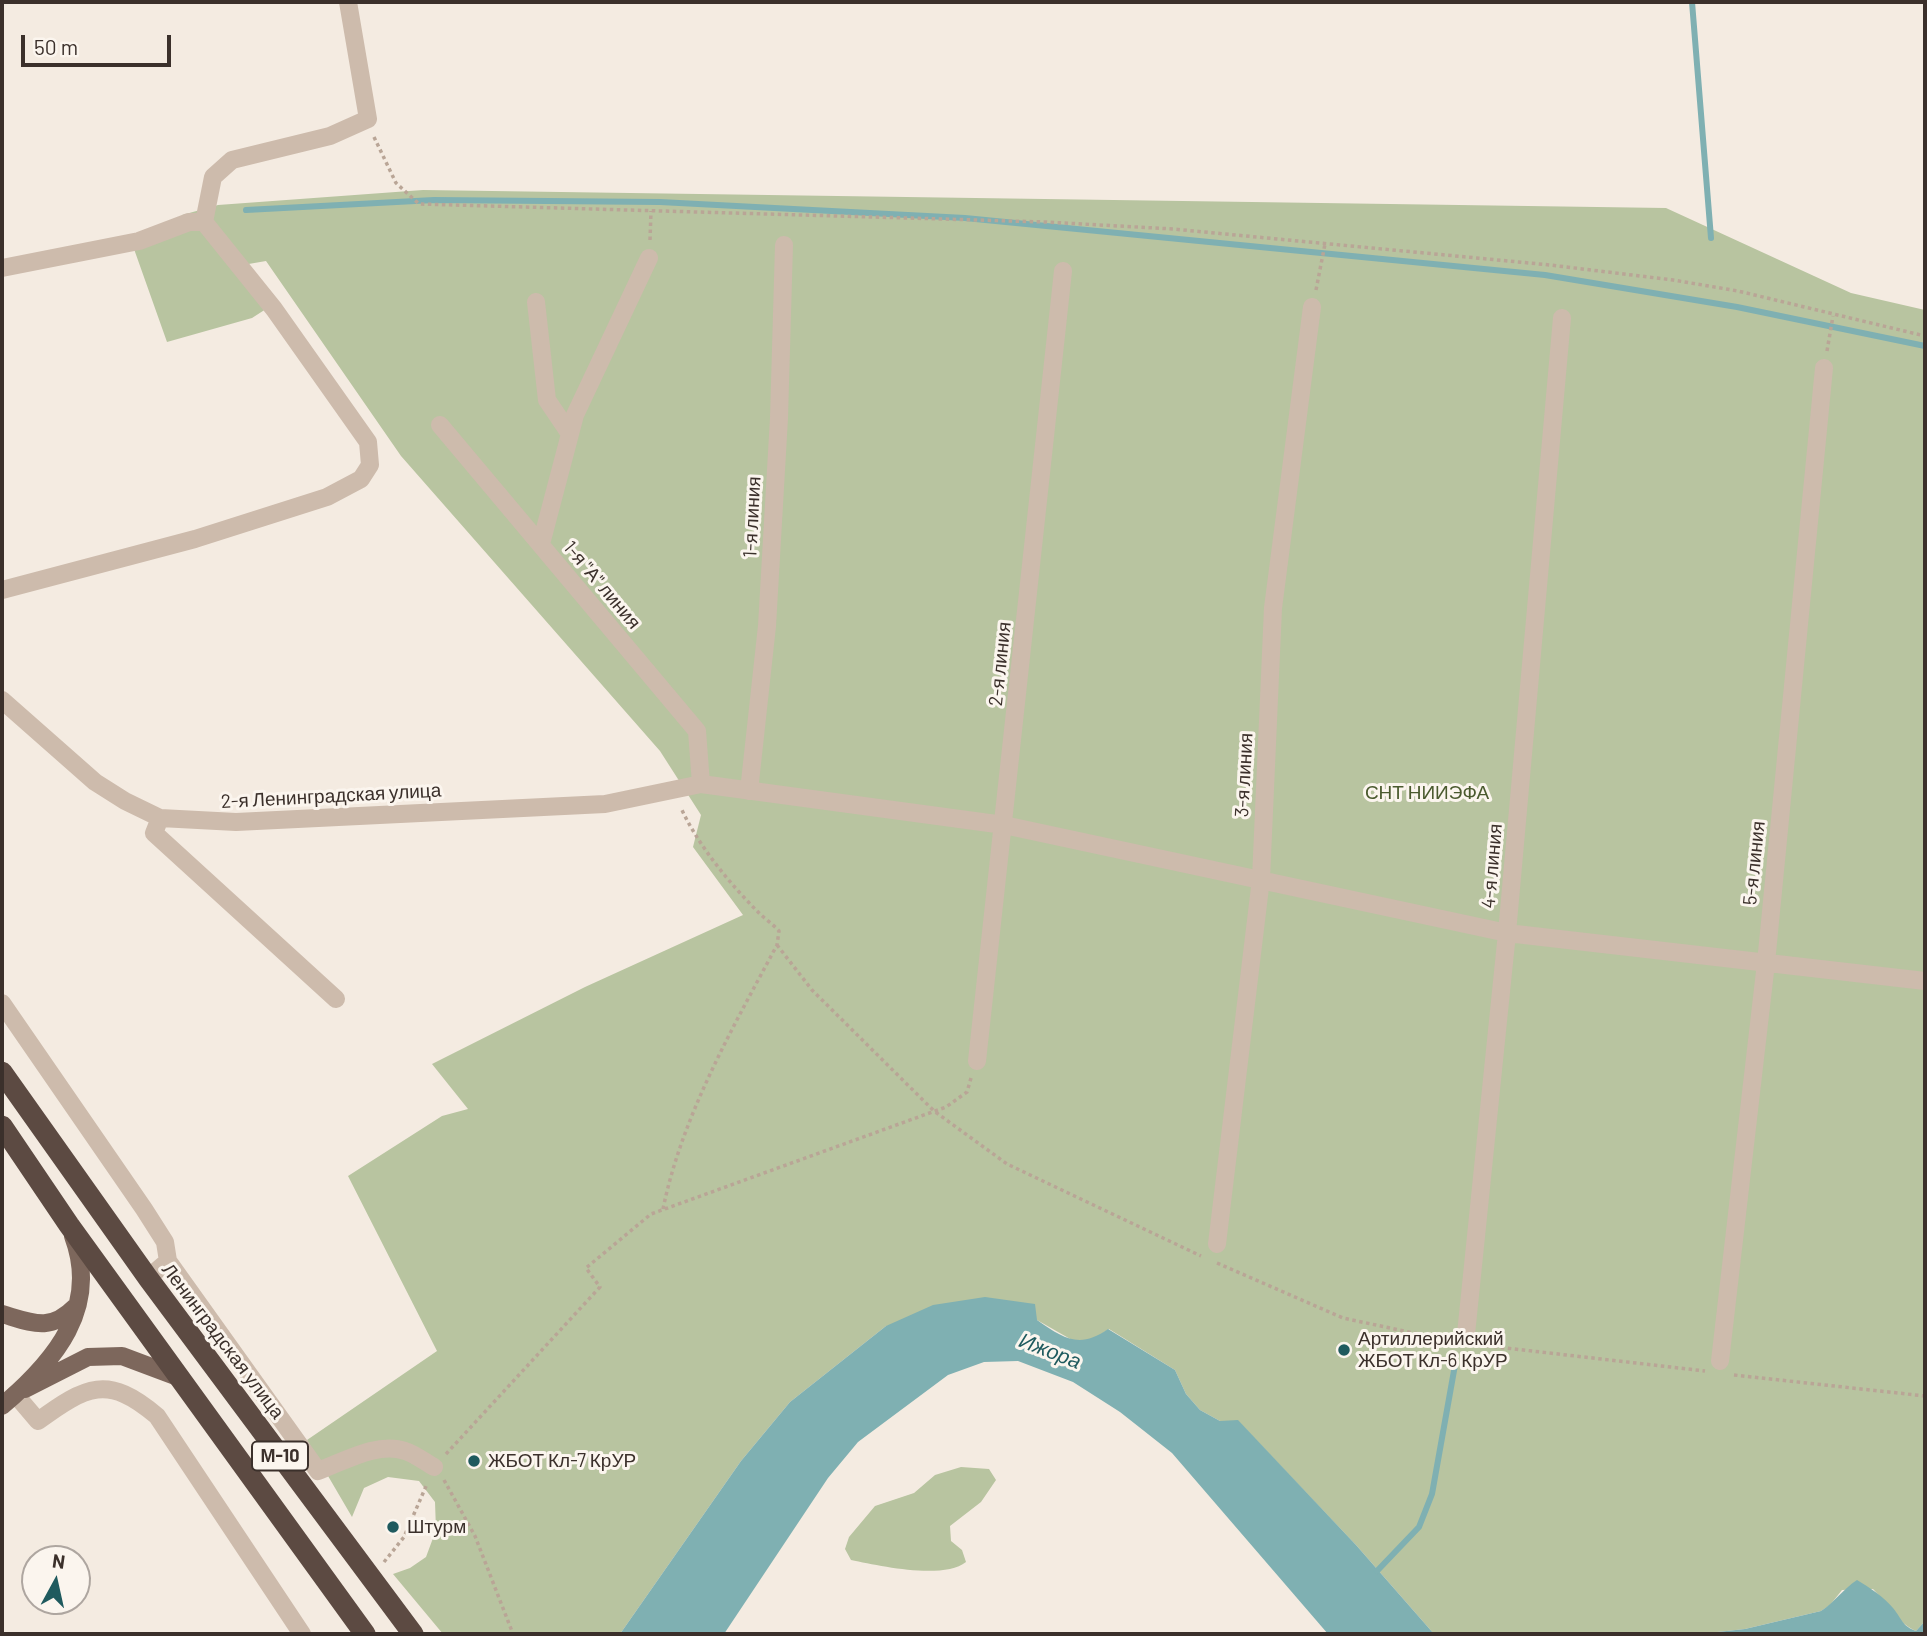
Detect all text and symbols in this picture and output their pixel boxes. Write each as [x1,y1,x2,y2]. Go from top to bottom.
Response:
scale bar [24,21,175,65]
text: 50 m [34,34,78,59]
street label: 1-я линия [738,476,766,558]
street label: 1-я "А" линия [559,536,645,634]
street label: 2-я линия [984,621,1016,707]
street label: 3-я линия [1230,732,1258,818]
street label: 2-я Ленинградская улица [220,779,442,813]
park label: СНТ НИИЭФА [1365,782,1489,804]
street label: 5-я линия [1738,820,1770,906]
street label: 4-я линия [1477,823,1507,909]
street label: Ленинградская улица [157,1259,289,1423]
water label: Ижора [1015,1328,1085,1374]
place label: Артиллерийский ЖБОТ Кл-6 КрУР [1358,1328,1508,1372]
marker: Артиллерийский ЖБОТ Кл-6 КрУР [1336,1342,1352,1358]
road number: М-10 [252,1442,308,1470]
place label: ЖБОТ Кл-7 КрУР [488,1450,636,1472]
marker: ЖБОТ Кл-7 КрУР [466,1453,482,1469]
place label: Штурм [407,1516,466,1538]
marker: Штурм [385,1519,401,1535]
north arrow [21,1545,91,1615]
text: N [51,1548,67,1573]

